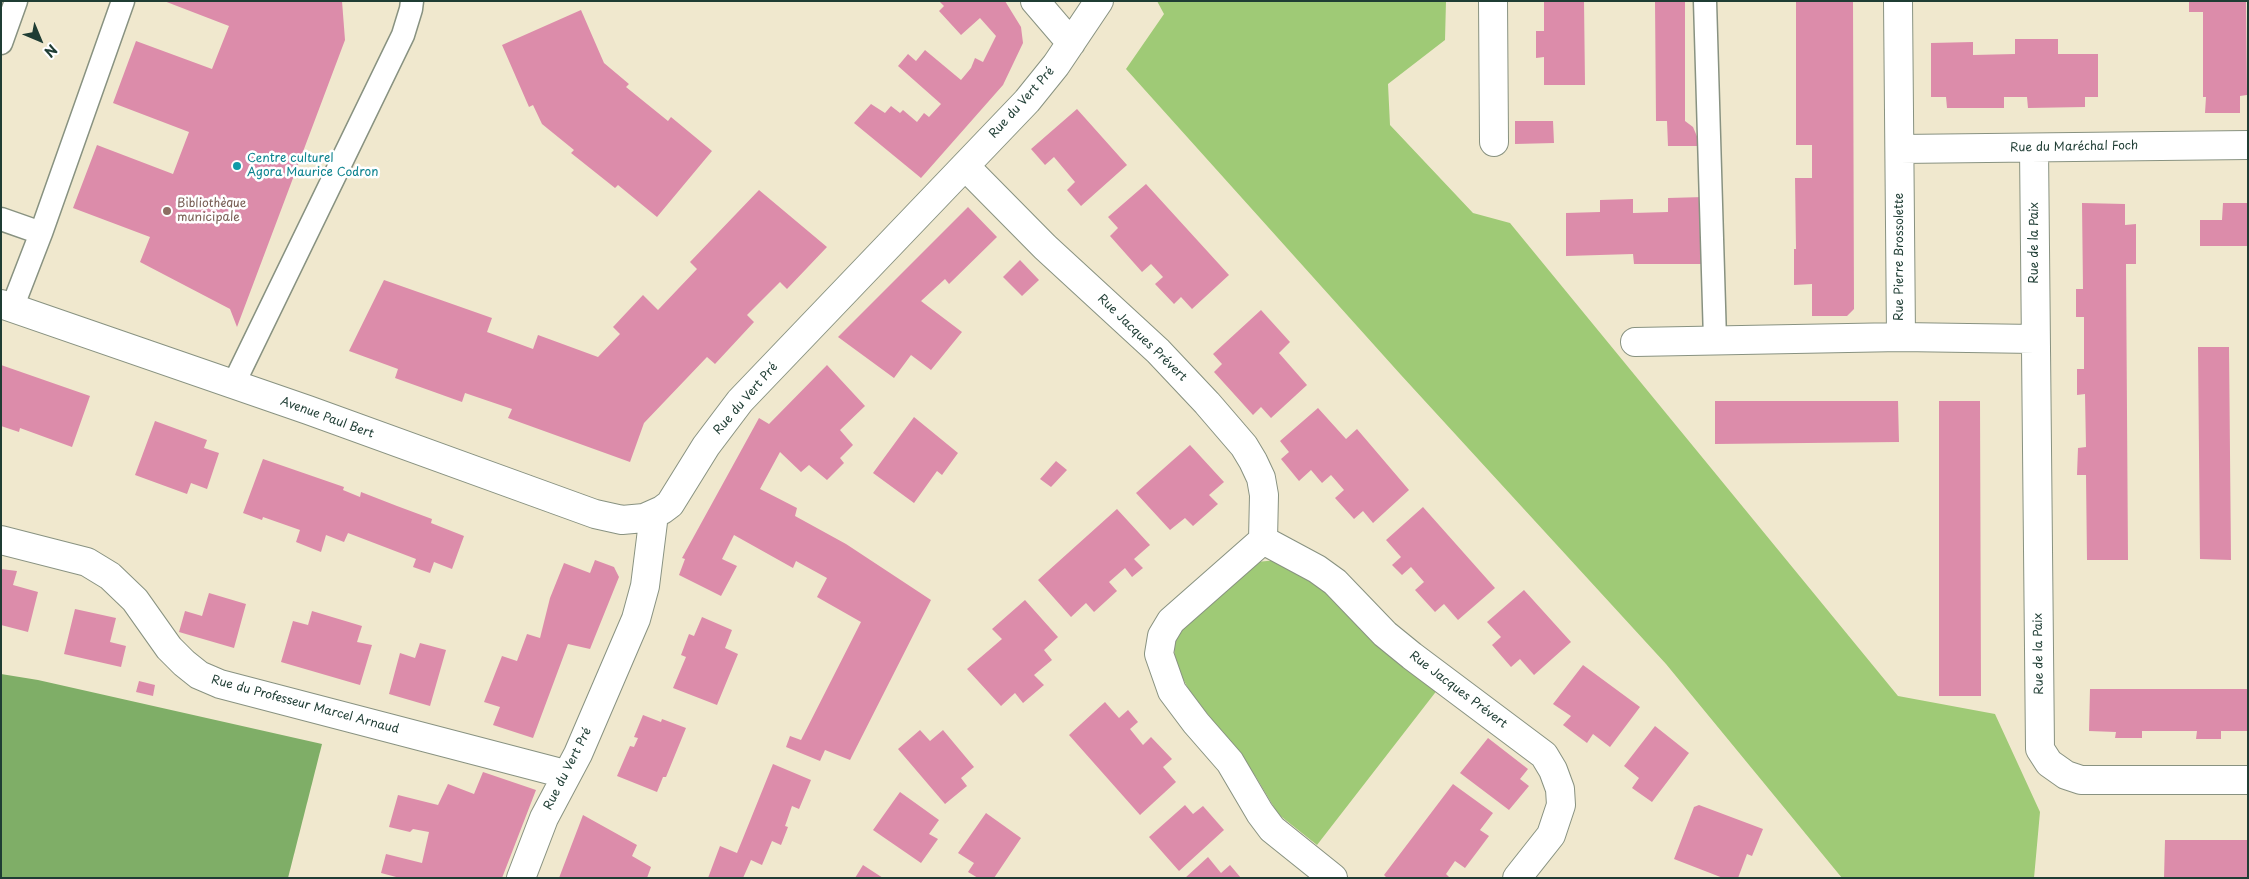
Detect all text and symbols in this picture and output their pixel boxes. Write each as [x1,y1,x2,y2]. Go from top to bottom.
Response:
north arrow [15,15,65,65]
text: N [40,40,62,62]
street label: Rue du Vert Pré [986,65,1058,141]
street label: Rue du Maréchal Foch [2010,139,2138,155]
place label: Centre culturel Agora Maurice Codron [247,152,378,180]
marker: Centre culturel Agora Maurice Codron [231,160,243,172]
street label: Rue Pierre Brossolette [1893,193,1907,321]
place label: Bibliothèque municipale [177,197,246,225]
street label: Rue de la Paix [2028,202,2042,284]
marker: Bibliothèque municipale [161,205,173,217]
street label: Rue Jacques Prévert [1094,292,1190,384]
street label: Rue du Vert Pré [711,360,781,438]
street label: Avenue Paul Bert [278,394,376,442]
street label: Rue de la Paix [2031,613,2047,695]
street label: Rue Jacques Prévert [1406,649,1510,731]
street label: Rue du Professeur Marcel Arnaud [210,673,400,737]
street label: Rue du Vert Pré [541,725,595,813]

